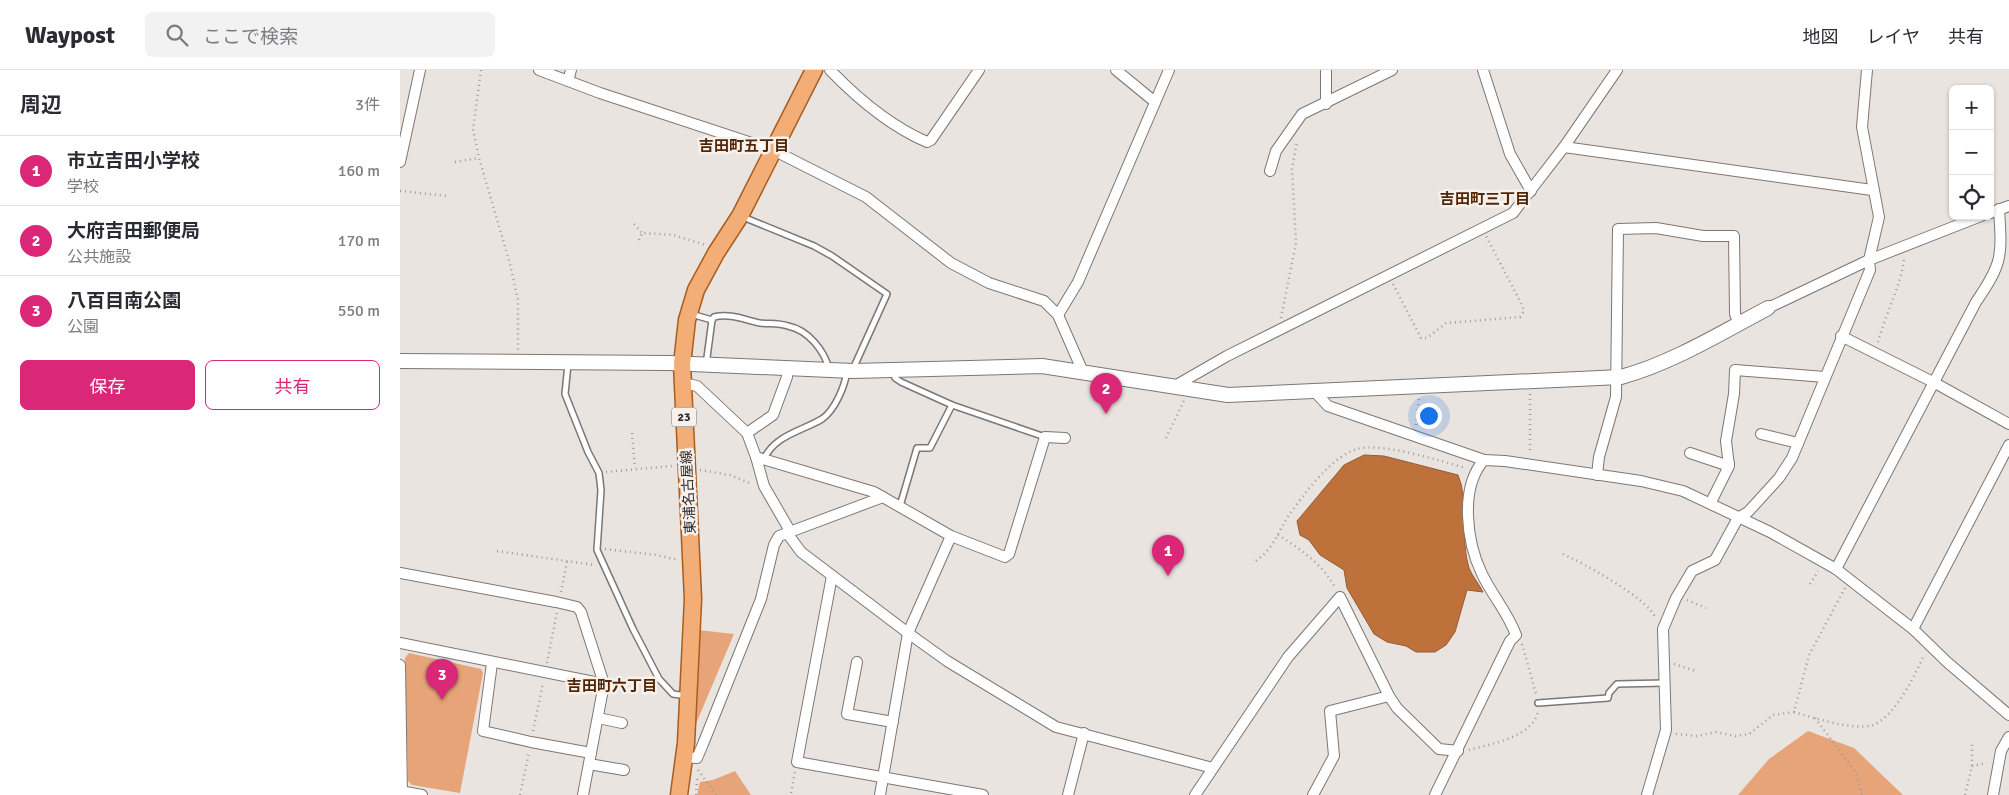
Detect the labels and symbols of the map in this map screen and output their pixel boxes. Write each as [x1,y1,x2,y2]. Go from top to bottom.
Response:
district label: 吉田町五丁目 [699,137,789,155]
district label: 吉田町三丁目 [1440,190,1530,208]
pin: 2 [1090,373,1122,414]
your location [1416,403,1442,429]
road number: 23 [672,408,696,427]
street label: 東浦名古屋線 [678,450,699,534]
pin: 1 [1152,535,1184,576]
pin: 3 [426,659,458,700]
district label: 吉田町六丁目 [567,677,657,695]

